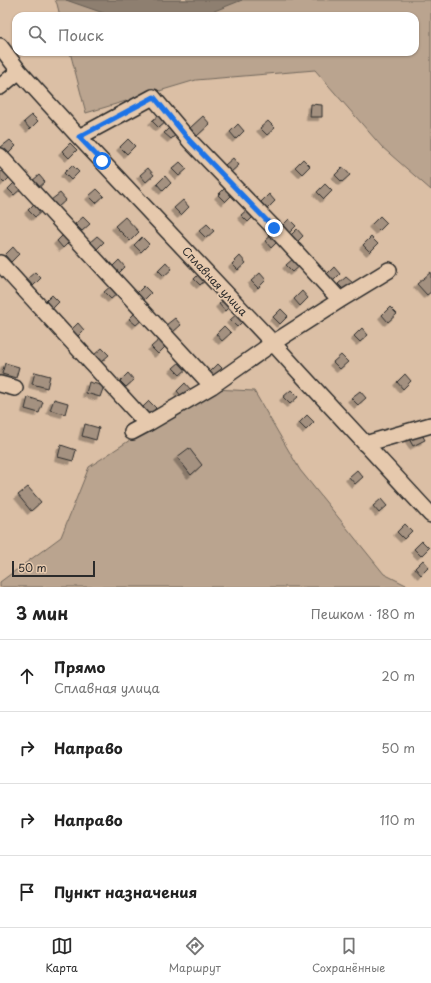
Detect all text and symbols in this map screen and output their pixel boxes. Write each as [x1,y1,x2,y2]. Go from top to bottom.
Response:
search box [12,12,419,56]
icon: search [26,23,48,45]
text: Поиск [58,23,104,46]
route start [93,152,111,170]
route end [265,219,283,237]
street label: Сплавная улица [178,242,252,320]
scale bar [12,559,95,578]
text: 50 m [18,559,47,576]
text: 3 мин [16,600,68,626]
text: Пешком · 180 m [311,604,415,623]
text: Прямо [54,655,105,678]
icon: ahead [16,665,38,687]
text: 20 m [381,666,415,685]
text: Сплавная улица [54,678,160,697]
text: Направо [54,736,123,759]
icon: right [16,737,38,759]
text: 50 m [381,738,415,757]
text: Направо [54,808,123,831]
icon: right [16,809,38,831]
text: 110 m [380,810,415,829]
text: Пункт назначения [54,880,197,903]
icon: arrive [16,881,38,903]
tab: Карта [46,935,78,976]
tab: Маршрут [169,935,221,976]
tab: Сохранённые [312,935,385,976]

